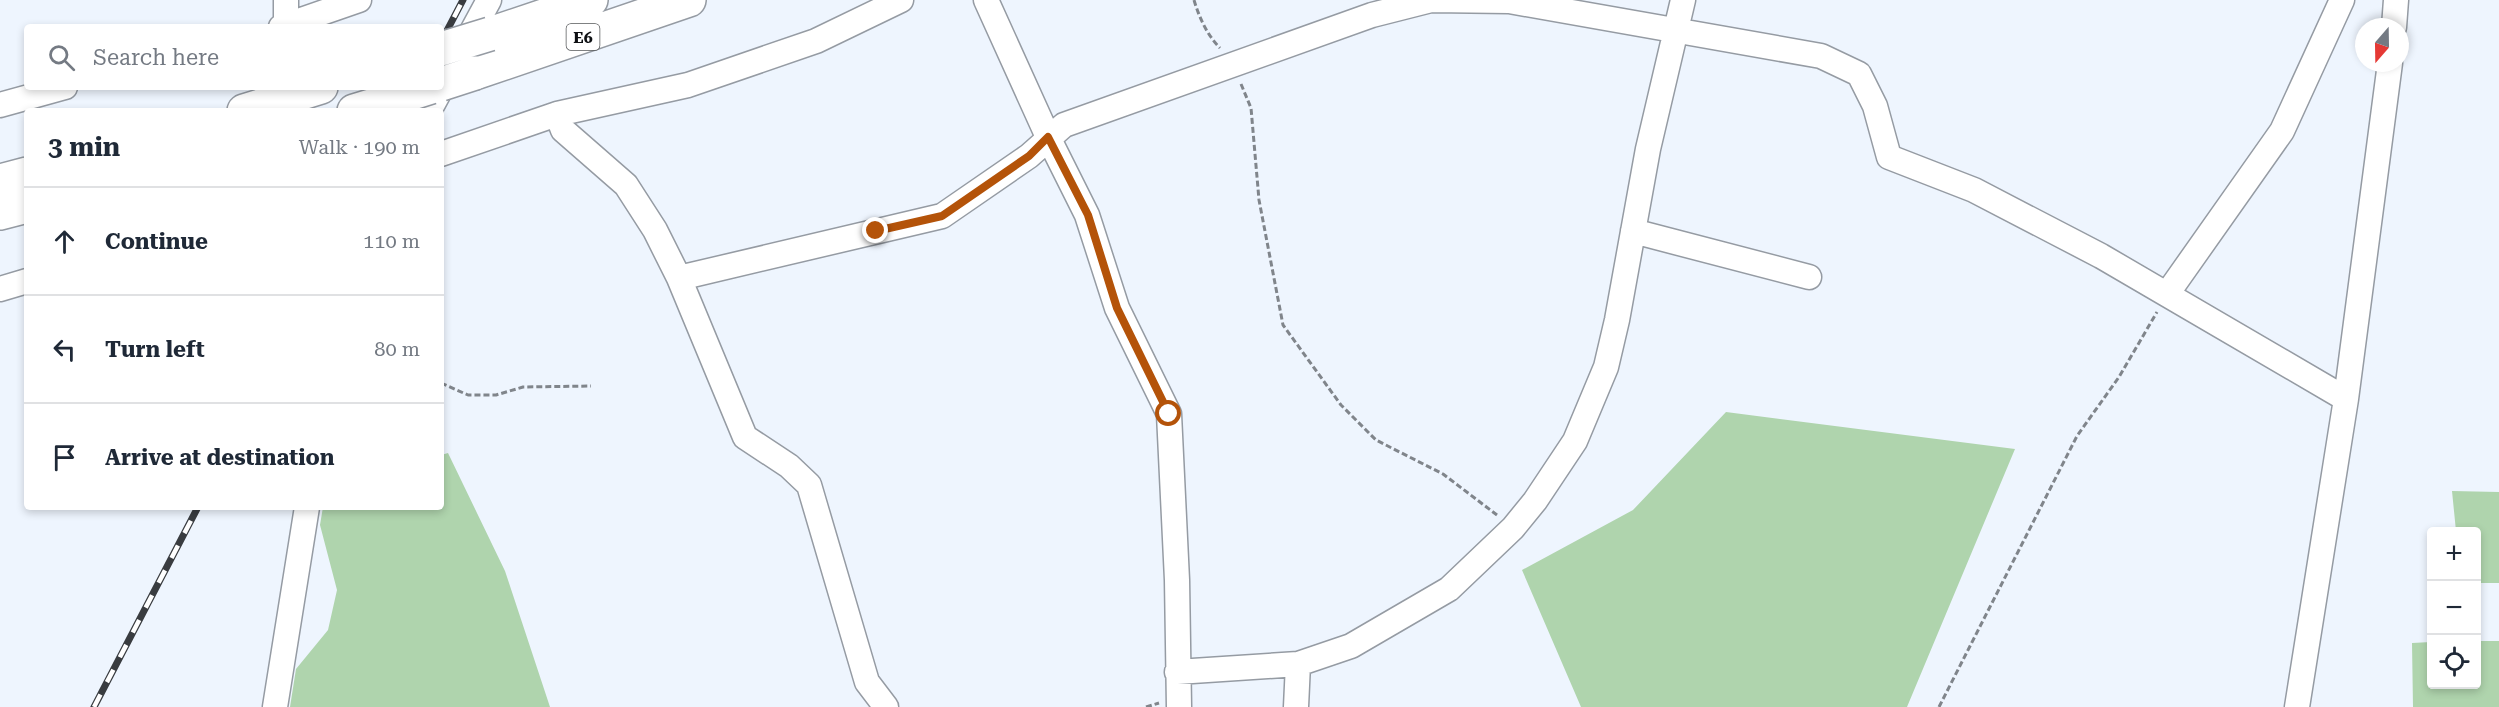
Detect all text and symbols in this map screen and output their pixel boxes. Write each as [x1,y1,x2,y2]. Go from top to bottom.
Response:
north arrow [2355,18,2409,72]
search box [24,24,444,90]
road number: E6 [566,24,600,50]
icon: search [45,41,78,74]
text: Search here [93,45,219,70]
text: 3 min [48,132,120,162]
text: Walk · 190 m [299,135,420,159]
route end [862,217,888,243]
icon: ahead [48,225,81,258]
text: Continue [105,229,208,254]
text: 110 m [363,229,420,253]
icon: left [48,333,81,366]
text: Turn left [105,337,205,362]
text: 80 m [374,337,420,361]
route start [1155,400,1181,426]
icon: arrive [48,441,81,474]
text: Arrive at destination [105,445,334,470]
map controls [2427,527,2481,689]
button: + [2427,527,2481,581]
button: − [2427,581,2481,635]
button: locate [2427,635,2481,689]

